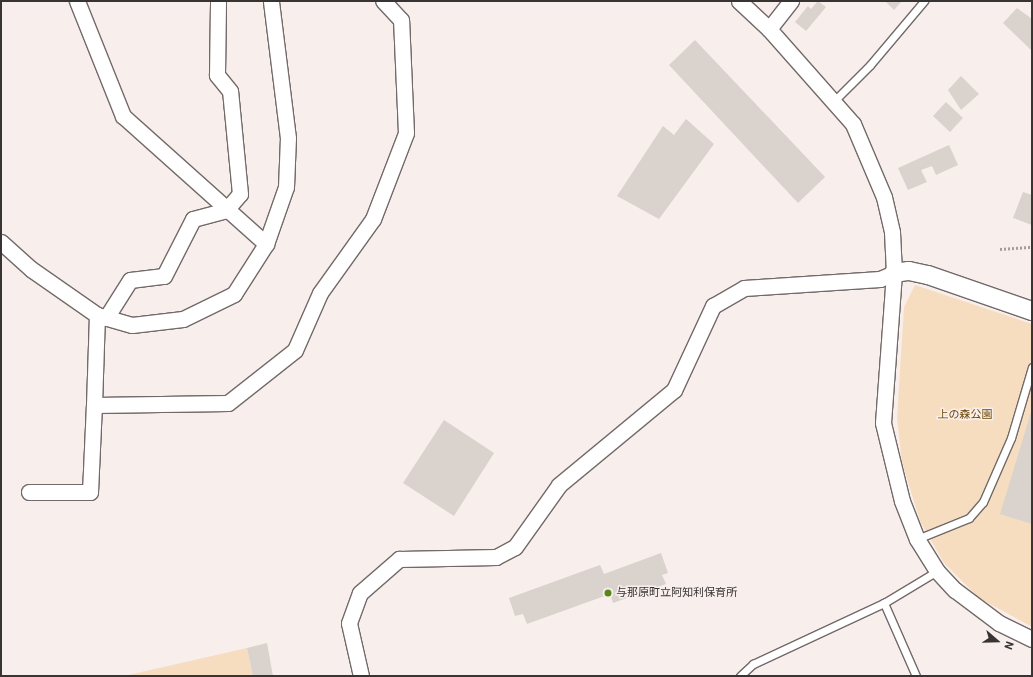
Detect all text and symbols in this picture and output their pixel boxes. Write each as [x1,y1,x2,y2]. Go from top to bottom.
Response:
park label: 上の森公園 [938,408,992,422]
place label: 与那原町立阿知利保育所 [616,586,737,600]
marker: 与那原町立阿知利保育所 [603,588,613,598]
north arrow [977,621,1017,661]
text: N [1001,639,1016,651]

